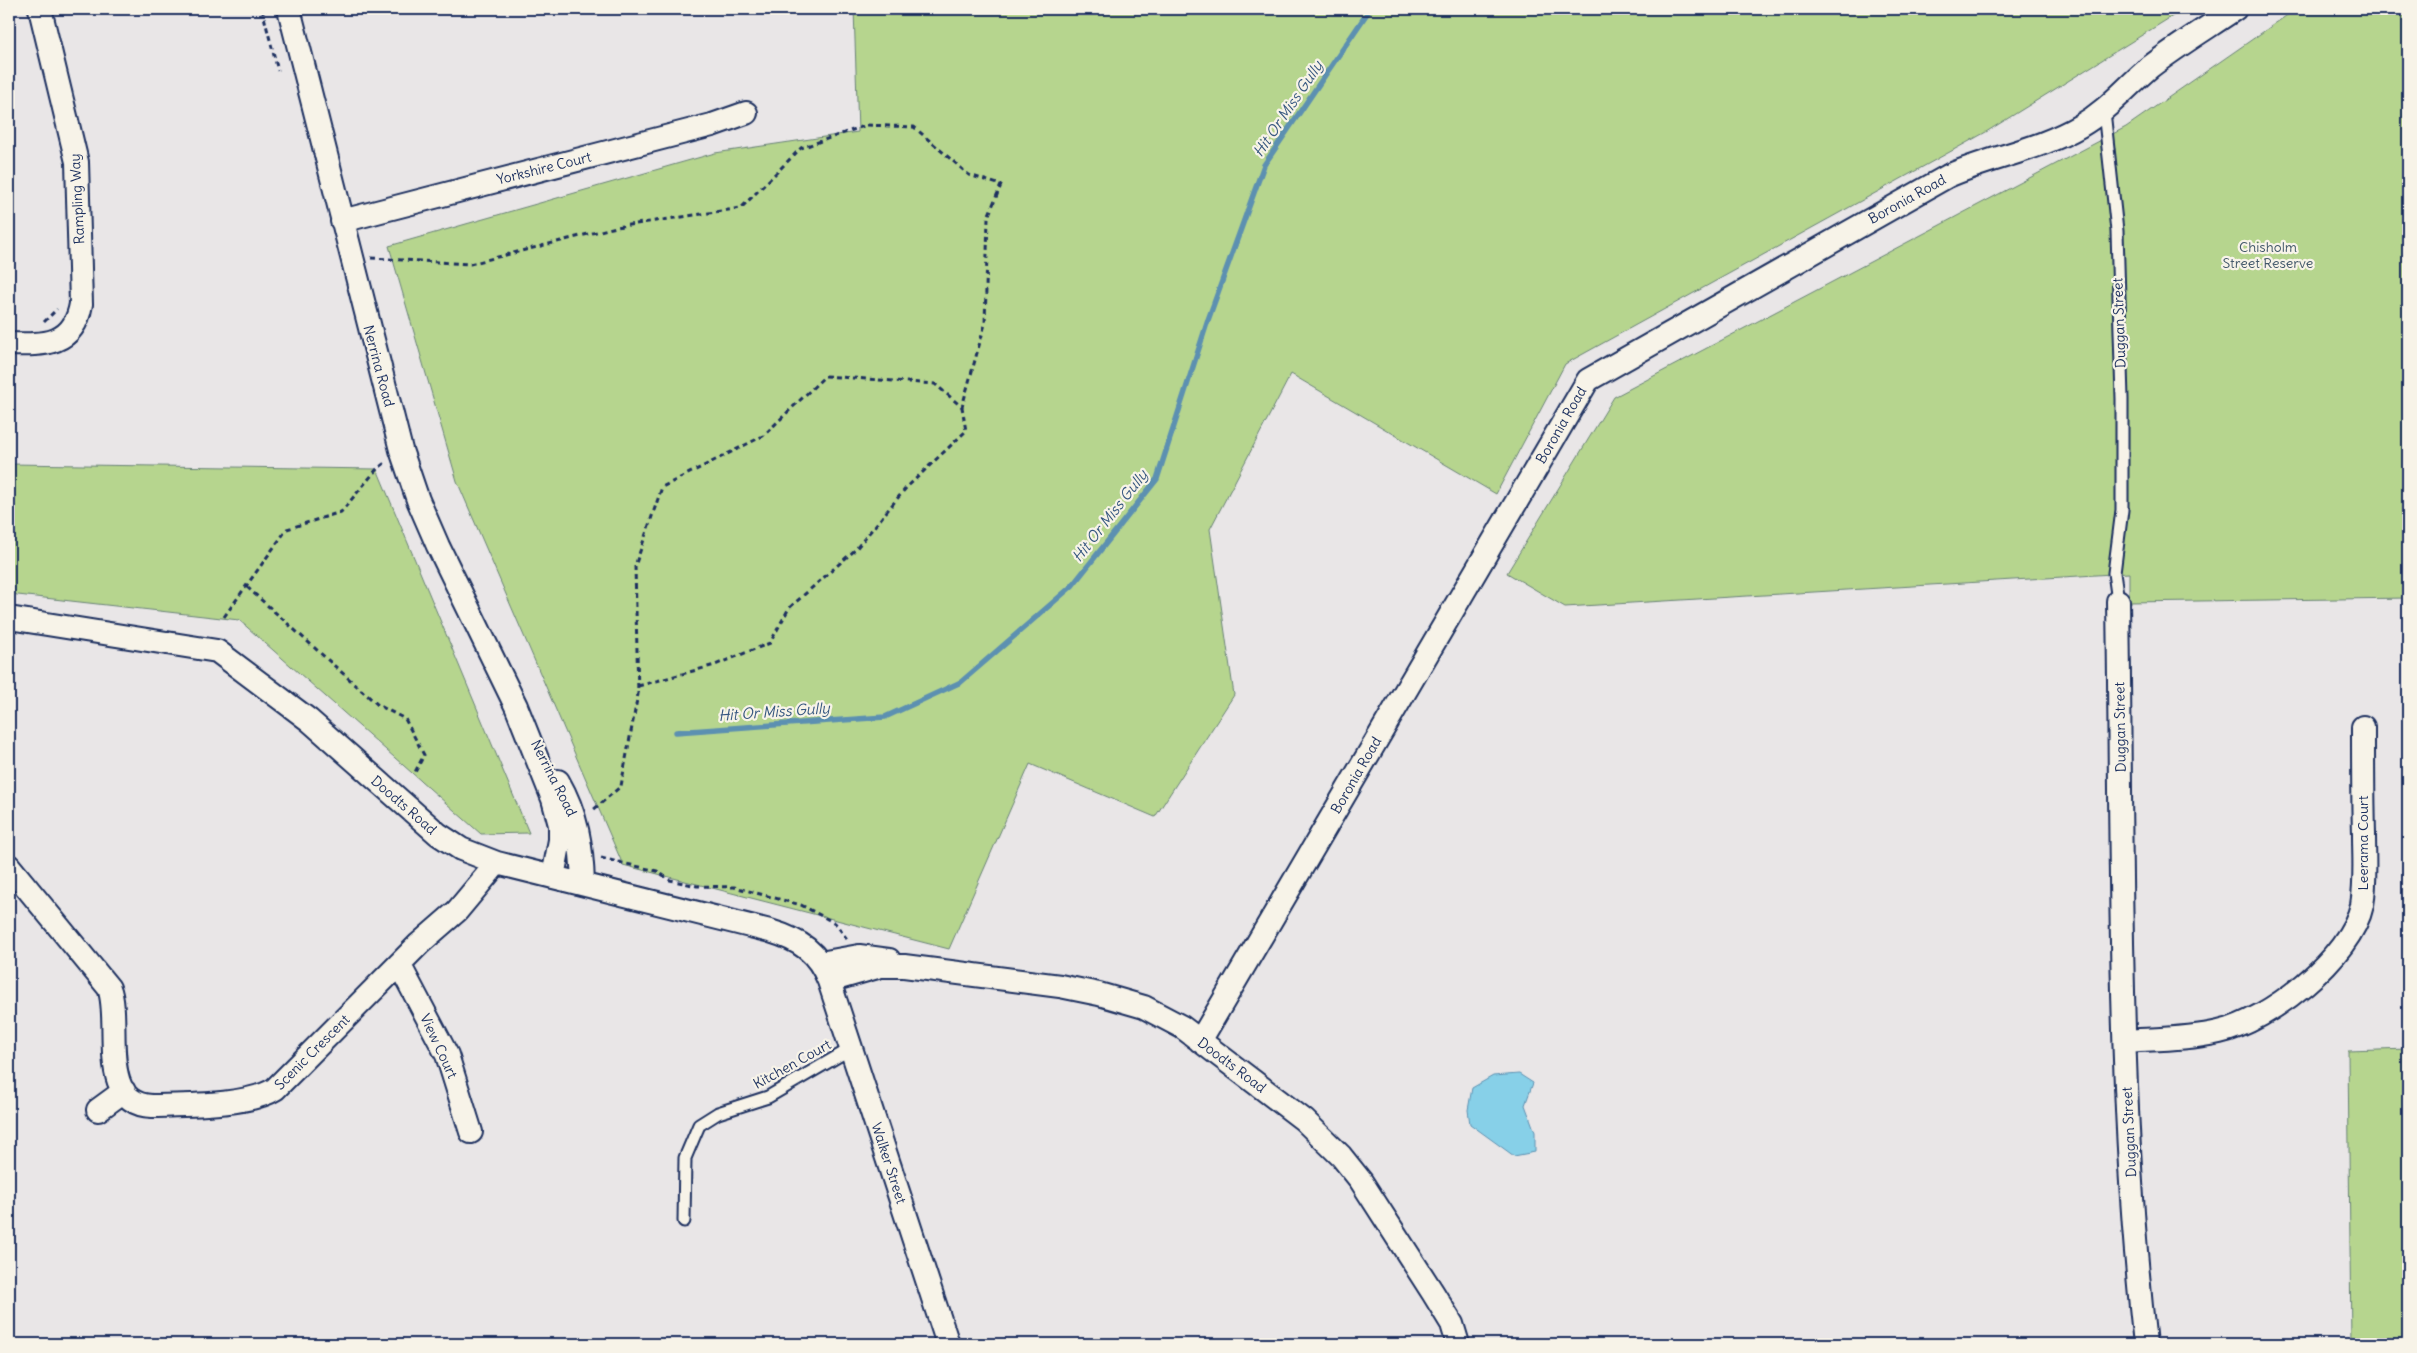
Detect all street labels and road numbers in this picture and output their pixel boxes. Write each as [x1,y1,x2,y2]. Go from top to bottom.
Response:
street label: Yorkshire Court [495,147,593,188]
street label: Rampling Way [66,153,88,245]
street label: Boronia Road [1865,170,1949,228]
street label: Duggan Street [2108,277,2130,369]
street label: Nerrina Road [359,323,399,409]
street label: Boronia Road [1532,383,1590,467]
street label: Duggan Street [2110,681,2130,772]
street label: Boronia Road [1327,733,1385,817]
street label: Nerrina Road [527,737,581,819]
street label: Doodts Road [367,772,441,838]
street label: Leerama Court [2354,795,2372,890]
street label: Scenic Crescent [271,1010,354,1093]
street label: View Court [416,1011,462,1081]
street label: Doodts Road [1194,1033,1270,1097]
street label: Kitchen Court [750,1035,834,1093]
street label: Duggan Street [2118,1086,2140,1178]
street label: Walker Street [867,1120,911,1206]

